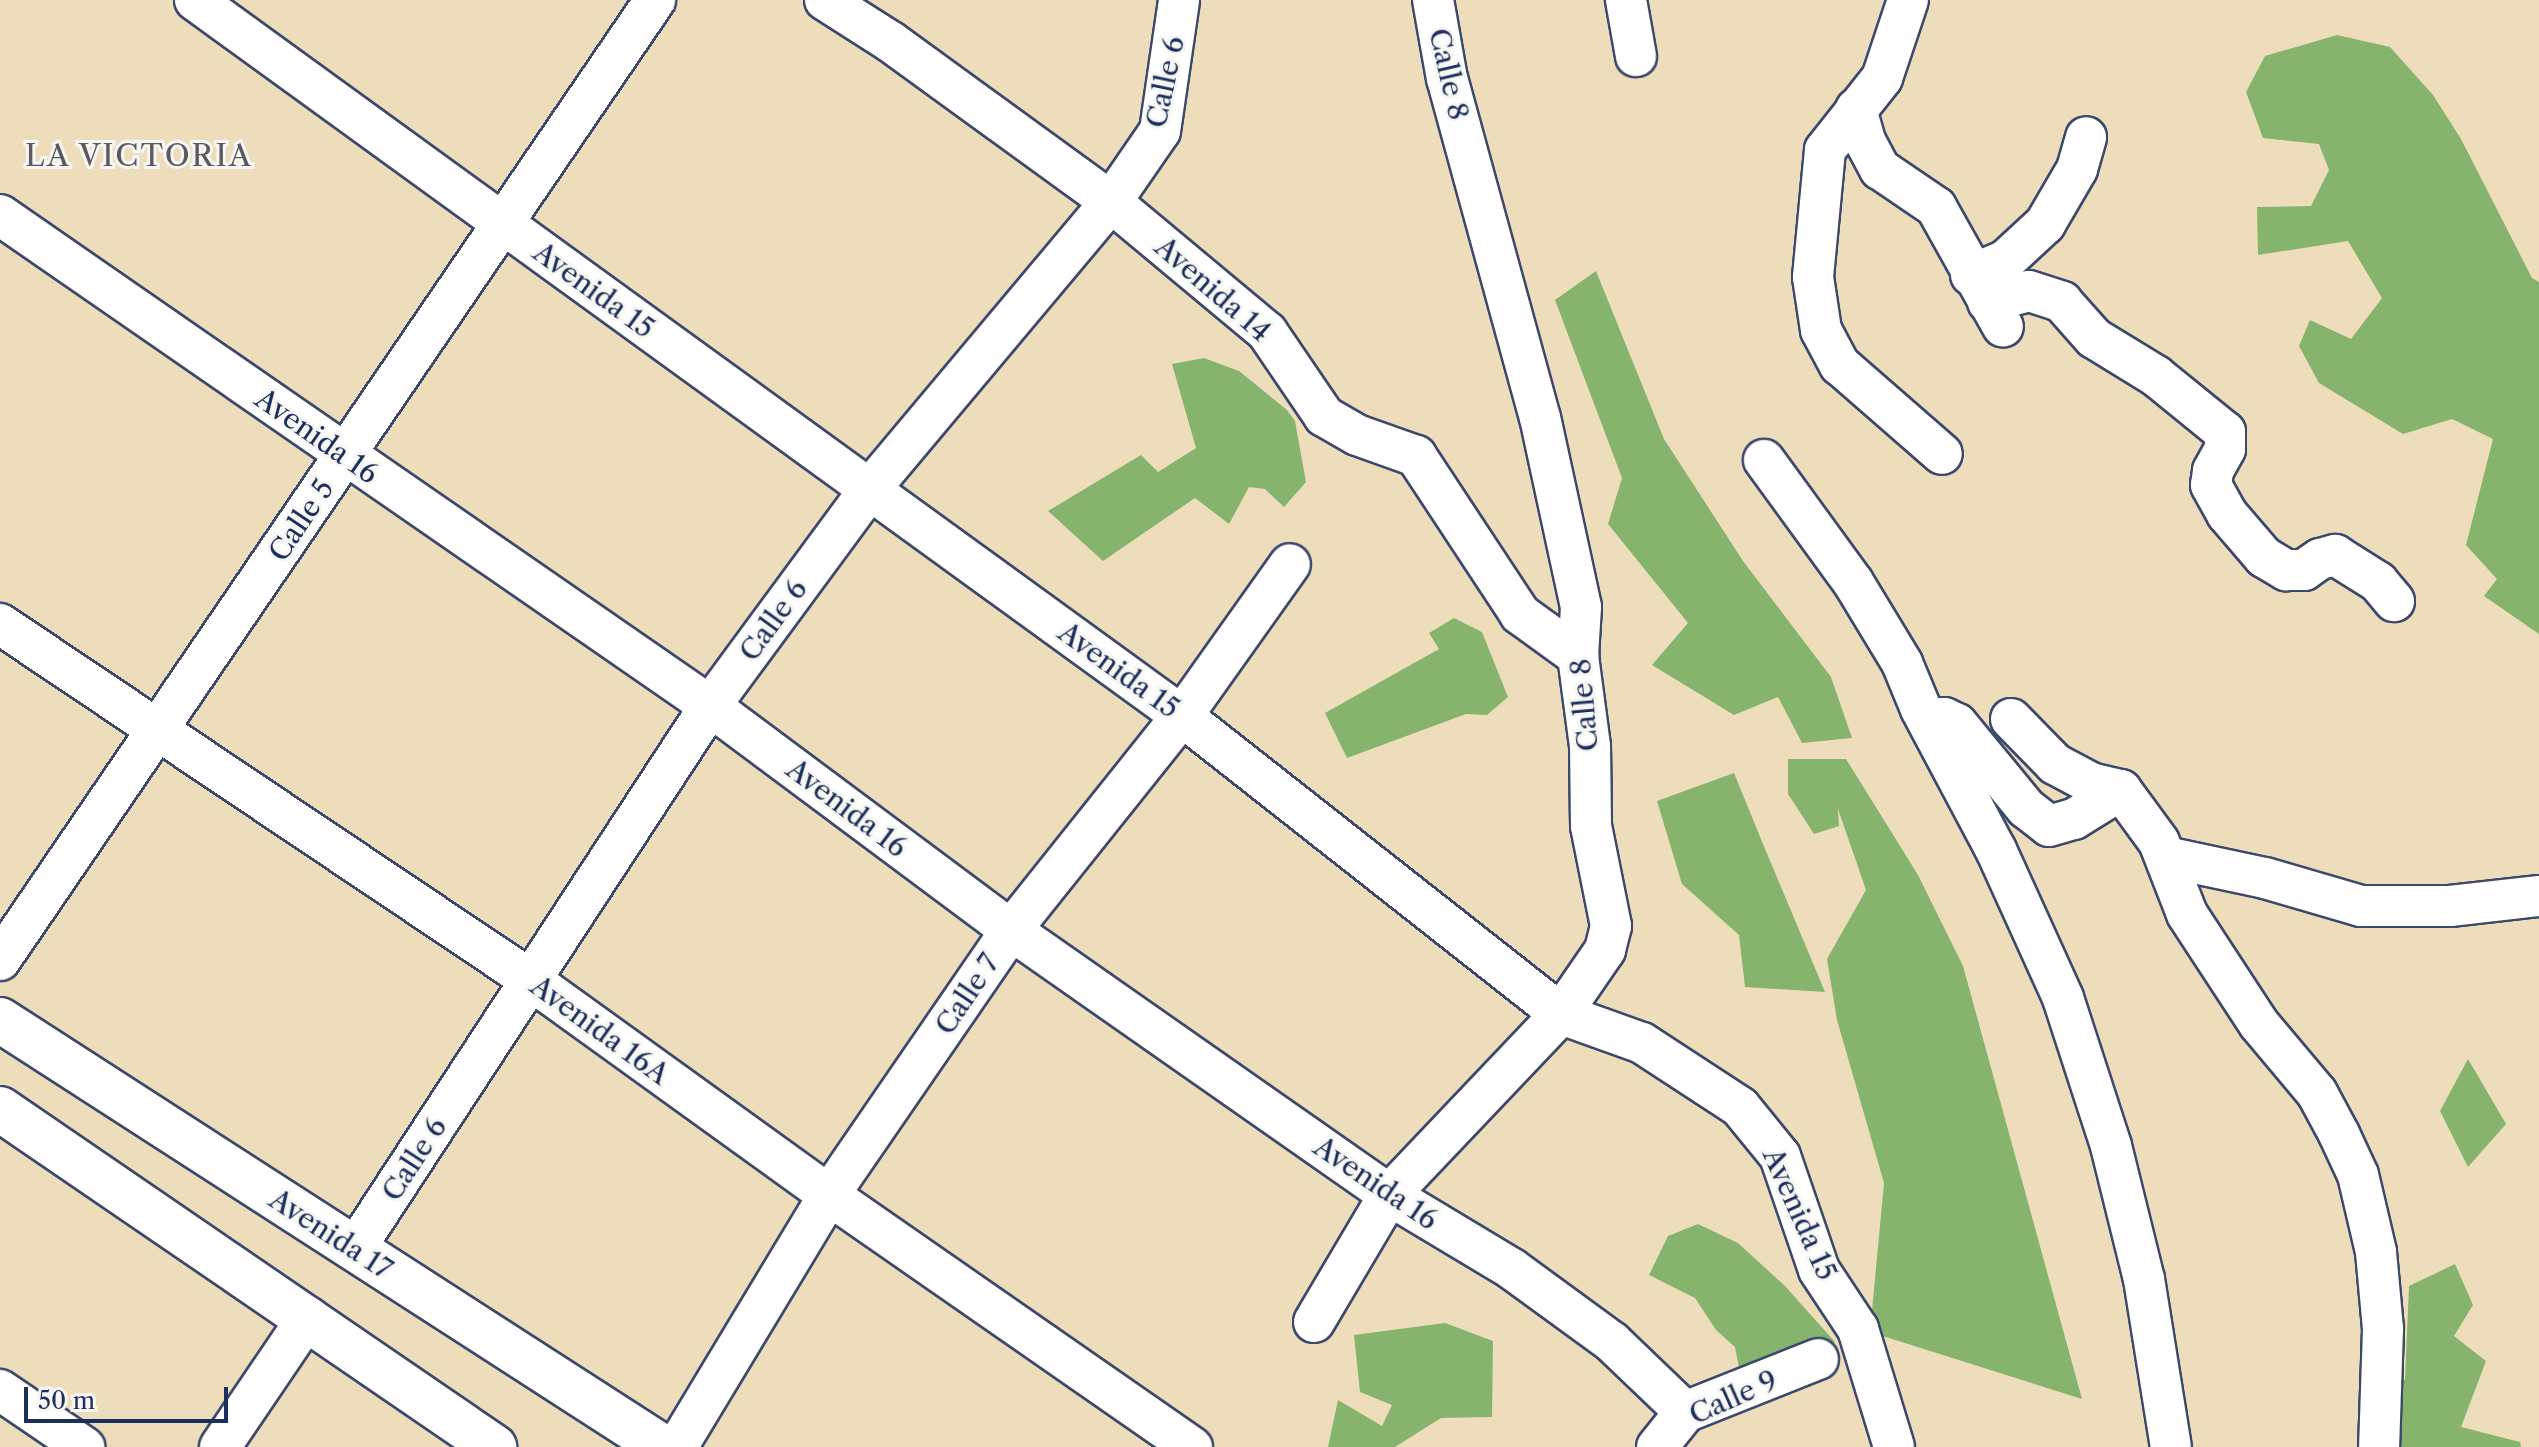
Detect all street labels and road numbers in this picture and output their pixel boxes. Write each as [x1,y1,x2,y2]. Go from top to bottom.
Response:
street label: Calle 8 [1422,25,1476,123]
street label: Calle 6 [1139,33,1191,131]
street label: Avenida 14 [1148,230,1278,348]
street label: Avenida 15 [527,235,661,345]
street label: Avenida 16 [249,381,385,491]
street label: Calle 5 [262,473,340,567]
street label: Calle 6 [732,573,814,667]
street label: Avenida 15 [1052,615,1186,725]
street label: Calle 8 [1563,657,1605,753]
street label: Avenida 16 [780,752,914,864]
street label: Calle 7 [928,947,1006,1041]
street label: Avenida 16A [524,968,676,1092]
street label: Calle 6 [375,1111,453,1207]
street label: Avenida 16 [1308,1129,1444,1237]
street label: Avenida 15 [1756,1143,1844,1285]
street label: Avenida 17 [263,1182,399,1286]
street label: Calle 9 [1684,1363,1782,1431]

